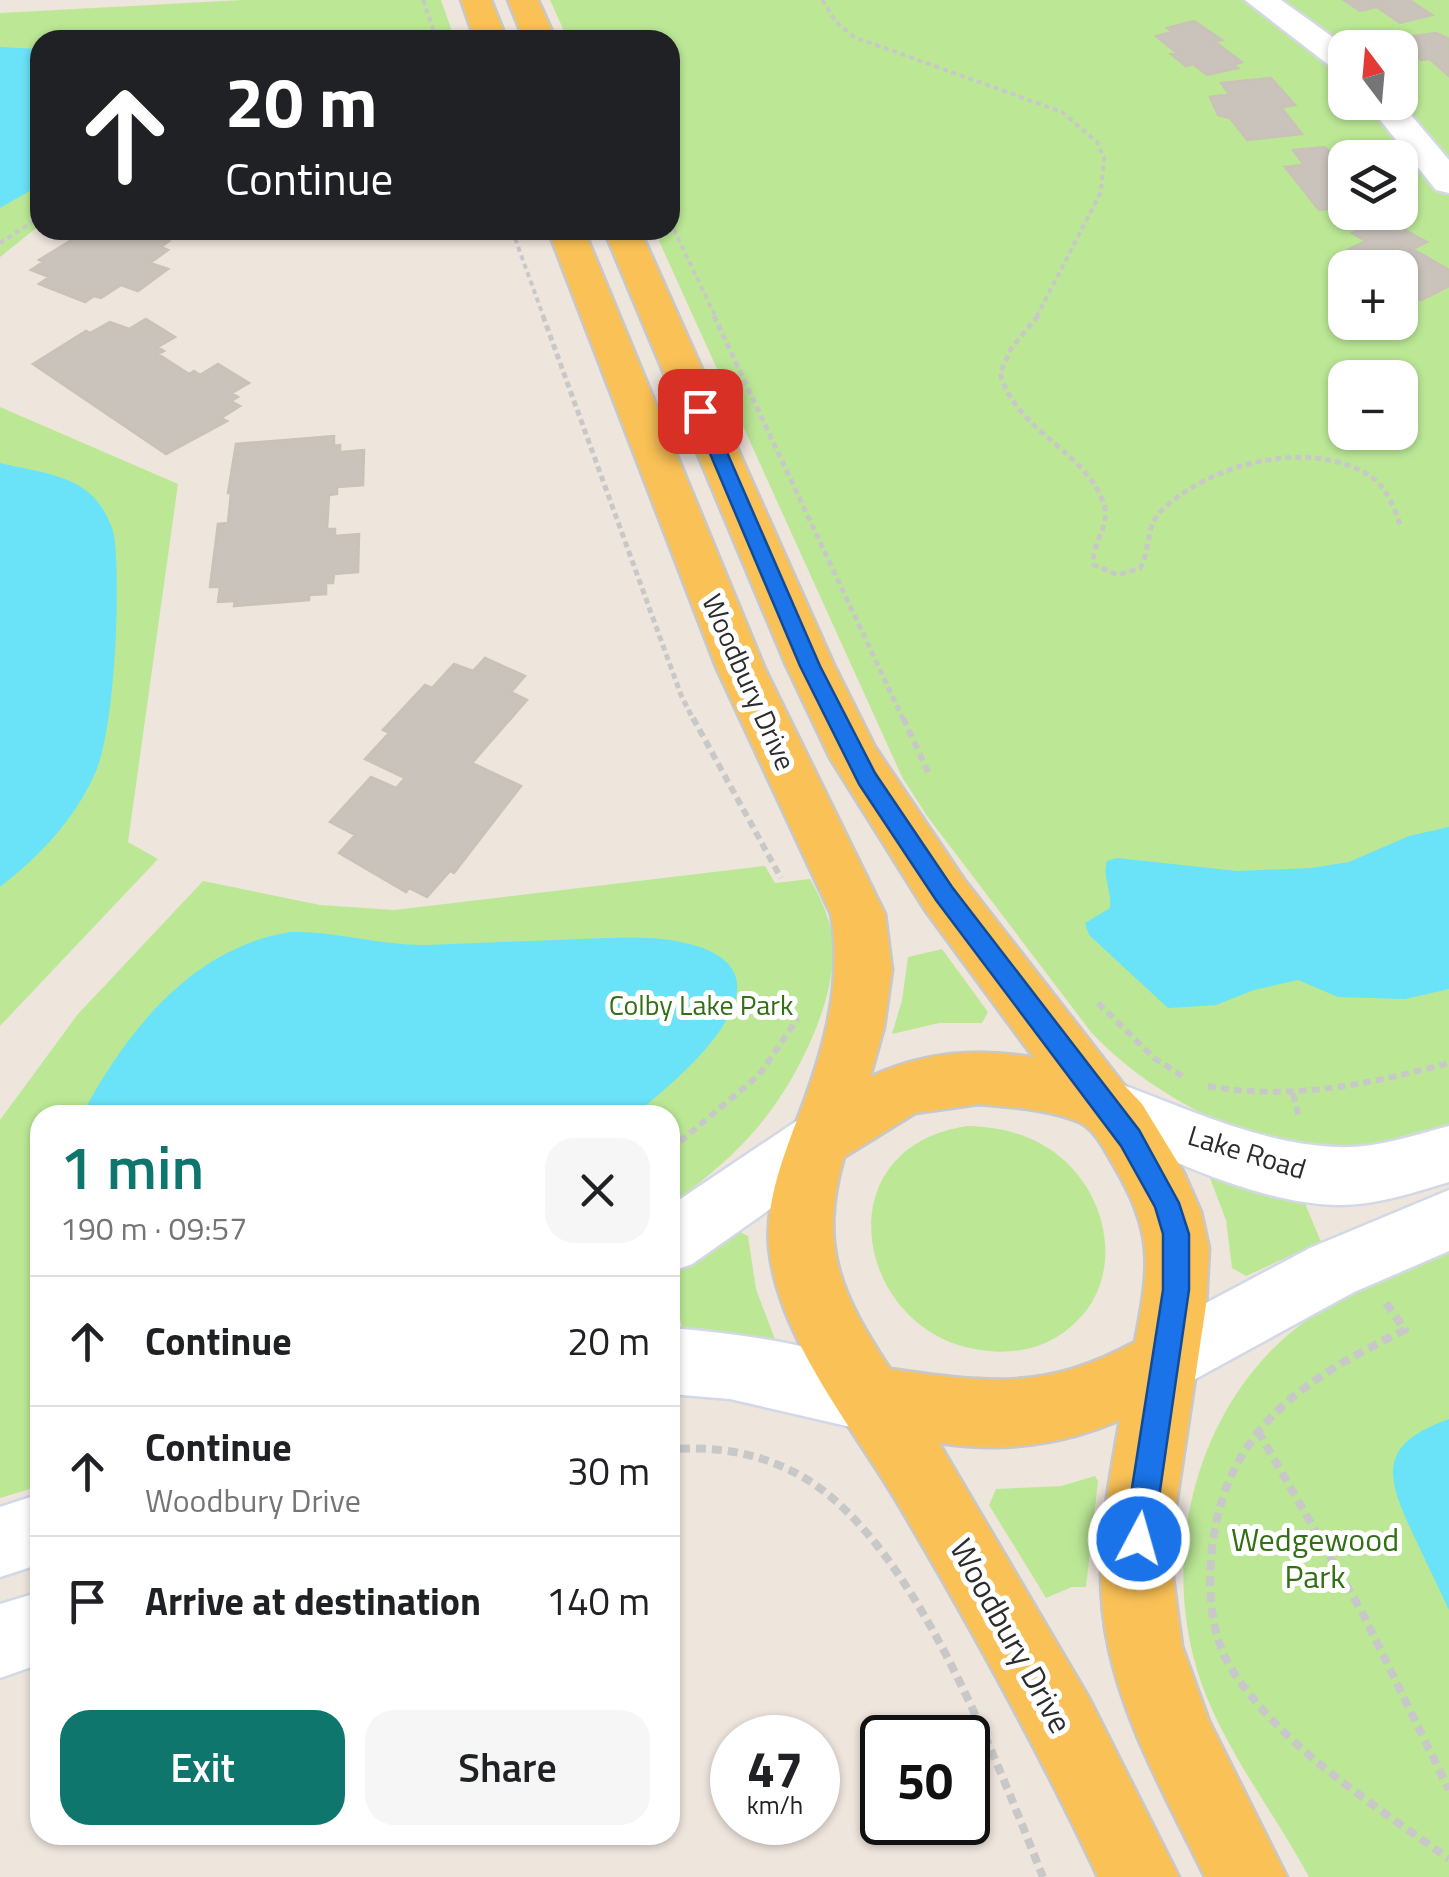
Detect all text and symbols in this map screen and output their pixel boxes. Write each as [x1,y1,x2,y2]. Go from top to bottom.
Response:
north arrow [1328,30,1418,120]
map controls [1328,30,1418,450]
text: 20 m [225,48,378,154]
icon: ahead [60,70,190,200]
button: layers [1328,140,1418,230]
text: Continue [225,144,393,212]
button: + [1328,250,1418,340]
button: − [1328,360,1418,450]
pin [658,369,743,454]
icon: arrive [673,384,728,439]
street label: Woodbury Drive [691,587,808,777]
park label: Colby Lake Park [609,983,793,1026]
street label: Lake Road [1183,1113,1311,1190]
text: 1 min [60,1121,204,1212]
button: close [545,1138,650,1243]
text: 190 m · 09:57 [60,1204,247,1252]
text: Continue [145,1312,292,1370]
text: 20 m [567,1312,650,1370]
icon: ahead [60,1314,115,1369]
text: Continue [145,1418,292,1476]
text: 30 m [567,1442,650,1500]
icon: ahead [60,1444,115,1499]
text: Woodbury Drive [145,1476,361,1524]
position arrow [1087,1487,1191,1591]
park label: Wedgewood Park [1231,1515,1399,1600]
street label: Woodbury Drive [939,1530,1085,1742]
text: Arrive at destination [145,1572,481,1630]
text: 140 m [546,1572,650,1630]
icon: arrive [60,1574,115,1629]
button: Exit [60,1710,345,1825]
button: Share [365,1710,650,1825]
speed limit sign: 50 [860,1715,990,1845]
text: 47 [747,1730,803,1806]
text: km/h [747,1786,803,1824]

